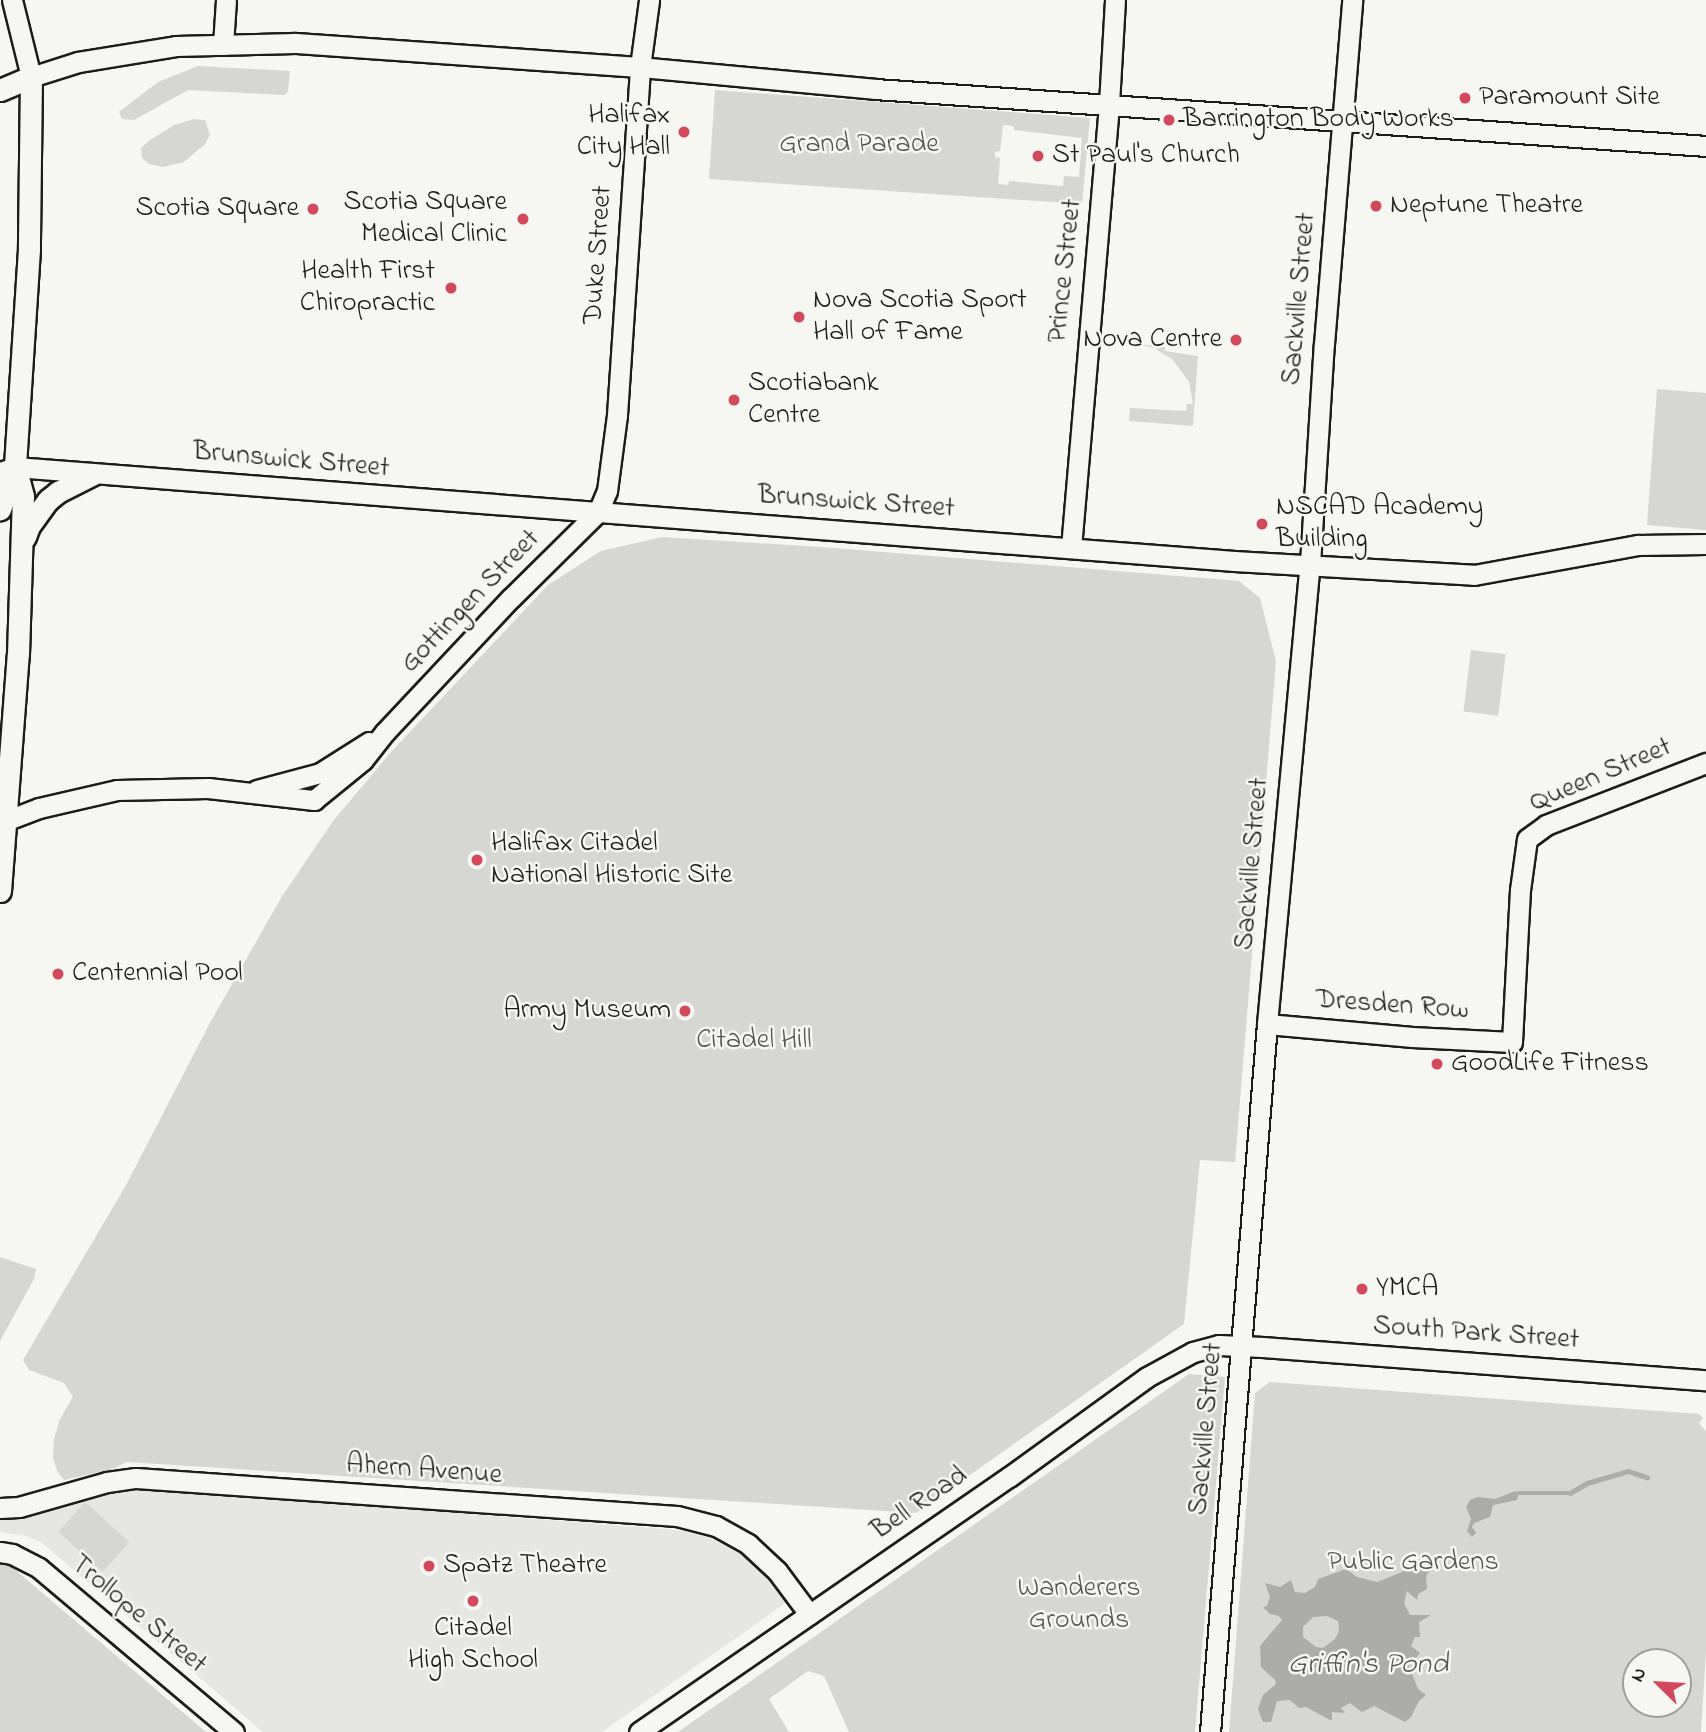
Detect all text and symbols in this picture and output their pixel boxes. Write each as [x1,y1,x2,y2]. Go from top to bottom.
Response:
place label: Paramount Site [1479,81,1660,115]
marker: Paramount Site [1457,90,1473,106]
place label: Halifax City Hall [577,99,670,165]
place label: Barrington Body Works [1183,103,1454,137]
marker: Barrington Body Works [1161,112,1177,128]
marker: Halifax City Hall [676,124,692,140]
park label: Grand Parade [779,128,939,162]
place label: St Paul's Church [1052,139,1240,173]
marker: St Paul's Church [1030,148,1046,164]
street label: Duke Street [577,185,621,325]
place label: Scotia Square Medical Clinic [344,186,507,252]
place label: Neptune Theatre [1390,189,1583,223]
place label: Scotia Square [136,192,299,226]
street label: Prince Street [1042,197,1090,345]
marker: Neptune Theatre [1368,198,1384,214]
marker: Scotia Square [305,201,321,217]
marker: Scotia Square Medical Clinic [513,209,533,229]
street label: Sackville Street [1276,211,1324,387]
place label: Health First Chiropractic [300,255,435,321]
marker: Health First Chiropractic [441,278,461,298]
place label: Nova Scotia Sport Hall of Fame [813,284,1027,350]
marker: Nova Scotia Sport Hall of Fame [791,309,807,325]
place label: Nova Centre [1083,323,1222,357]
marker: Nova Centre [1228,332,1244,348]
place label: Scotiabank Centre [748,367,879,433]
marker: Scotiabank Centre [726,392,742,408]
street label: Brunswick Street [191,436,391,486]
street label: Brunswick Street [756,479,956,527]
place label: NSCAD Academy Building [1276,491,1483,557]
marker: NSCAD Academy Building [1254,516,1270,532]
street label: Gottingen Street [394,523,548,681]
street label: Queen Street [1525,731,1677,821]
street label: Sackville Street [1229,776,1277,952]
place label: Halifax Citadel National Historic Site [491,827,732,893]
marker: Halifax Citadel National Historic Site [469,852,485,868]
place label: Centennial Pool [72,957,243,991]
marker: Centennial Pool [50,966,66,982]
street label: Dresden Row [1314,984,1470,1028]
place label: Army Museum [503,994,671,1028]
marker: Army Museum [677,1003,693,1019]
park label: Citadel Hill [696,1024,812,1058]
place label: GoodLife Fitness [1451,1047,1649,1081]
marker: GoodLife Fitness [1429,1056,1445,1072]
place label: YMCA [1376,1272,1438,1306]
marker: YMCA [1354,1281,1370,1297]
street label: South Park Street [1372,1310,1580,1358]
street label: Sackville Street [1183,1341,1231,1517]
street label: Ahern Avenue [345,1449,503,1493]
street label: Bell Road [866,1460,974,1548]
park label: Public Gardens [1327,1546,1499,1580]
street label: Trollope Street [63,1548,213,1682]
place label: Spatz Theatre [443,1549,607,1583]
marker: Spatz Theatre [421,1558,437,1574]
park label: Wanderers Grounds [1017,1572,1141,1638]
marker: Citadel High School [465,1593,481,1609]
place label: Citadel High School [408,1612,538,1678]
water label: Griffin's Pond [1288,1647,1448,1683]
north arrow [1622,1648,1692,1718]
text: N [1624,1664,1654,1686]

